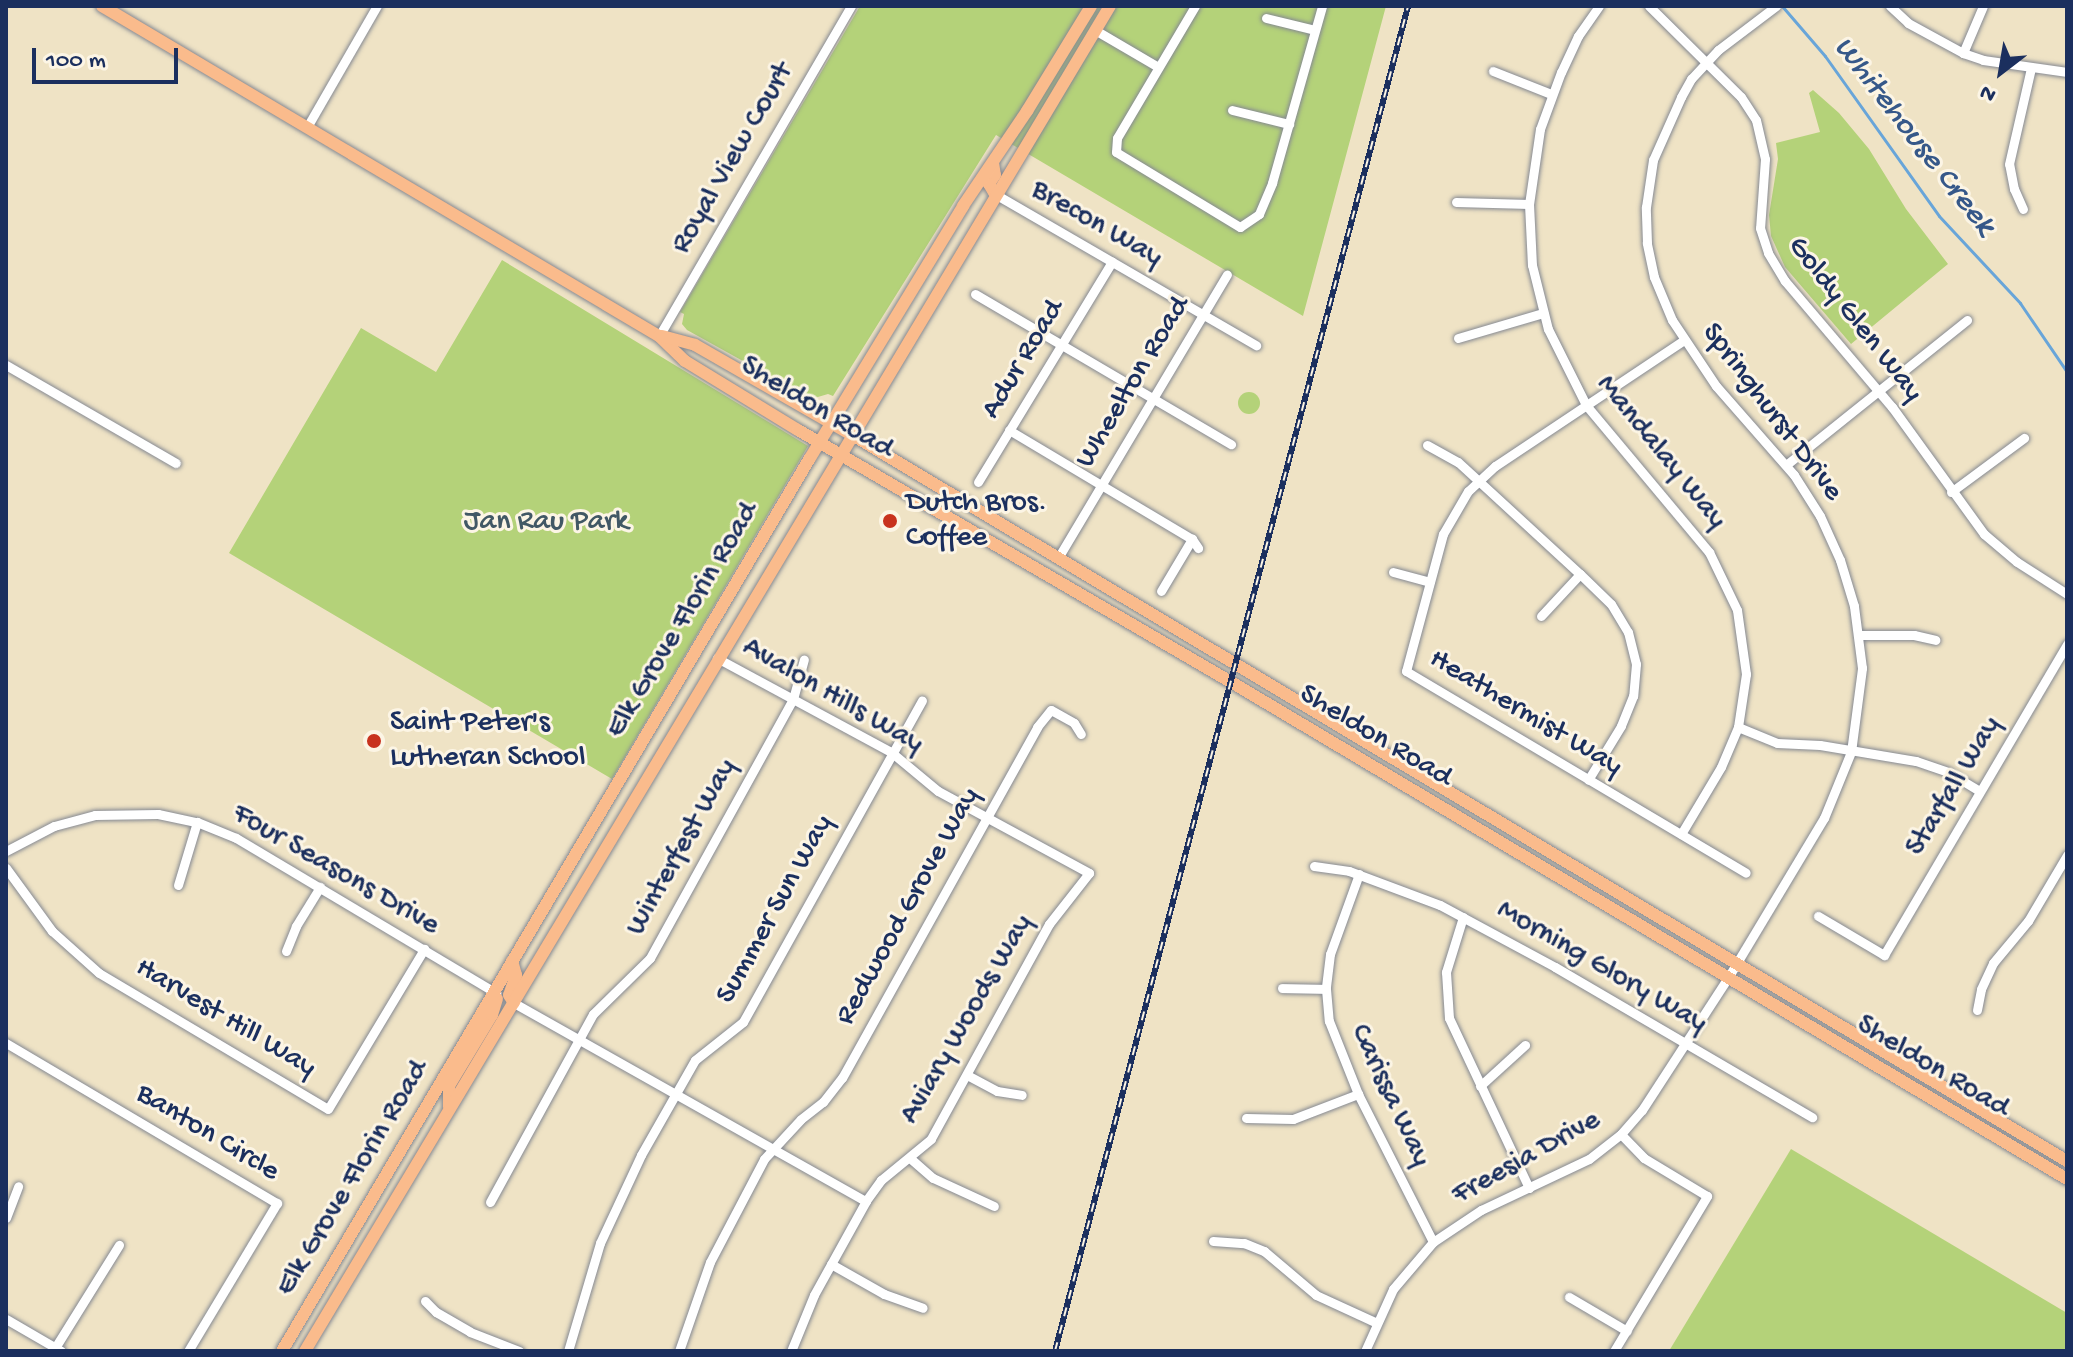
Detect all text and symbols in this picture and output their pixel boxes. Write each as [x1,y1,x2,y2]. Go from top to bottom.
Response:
water label: Whitehouse Creek [1824,30,2002,244]
scale bar [36,32,182,82]
north arrow [1961,32,2041,112]
text: 100 m [46,47,106,76]
street label: Royal View Court [665,57,803,261]
text: N [1976,78,2001,107]
street label: Brecon Way [1024,173,1168,277]
street label: Goldy Glen Way [1778,230,1930,410]
street label: Wheelton Road [1069,291,1199,475]
street label: Adur Road [974,294,1074,426]
street label: Springhurst Drive [1692,317,1850,509]
street label: Sheldon Road [733,349,899,469]
street label: Mandalay Way [1587,369,1733,537]
place label: Dutch Bros. Coffee [906,486,1047,556]
street label: Elk Grove Florin Road [599,497,769,745]
park label: Jan Rau Park [464,505,628,541]
marker: Dutch Bros. Coffee [881,512,899,530]
street label: Avalon Hills Way [735,631,929,763]
street label: Heathermist Way [1422,642,1628,786]
street label: Sheldon Road [1292,677,1458,797]
place label: Saint Peter's Lutheran School [390,706,586,776]
street label: Starfall Way [1899,711,2011,863]
marker: Saint Peter's Lutheran School [365,732,383,750]
street label: Winterfest Way [620,753,746,943]
street label: Redwood Grove Way [829,782,989,1032]
street label: Four Seasons Drive [225,797,445,945]
street label: Summer Sun Way [709,809,843,1011]
street label: Morning Glory Way [1490,893,1712,1043]
street label: Aviary Woods Way [893,909,1043,1131]
street label: Harvest Hill Way [128,951,322,1087]
street label: Sheldon Road [1849,1008,2015,1128]
street label: Carissa Way [1340,1019,1438,1173]
street label: Elk Grove Florin Road [269,1055,439,1303]
street label: Banton Circle [129,1077,285,1191]
street label: Freesia Drive [1447,1104,1607,1214]

